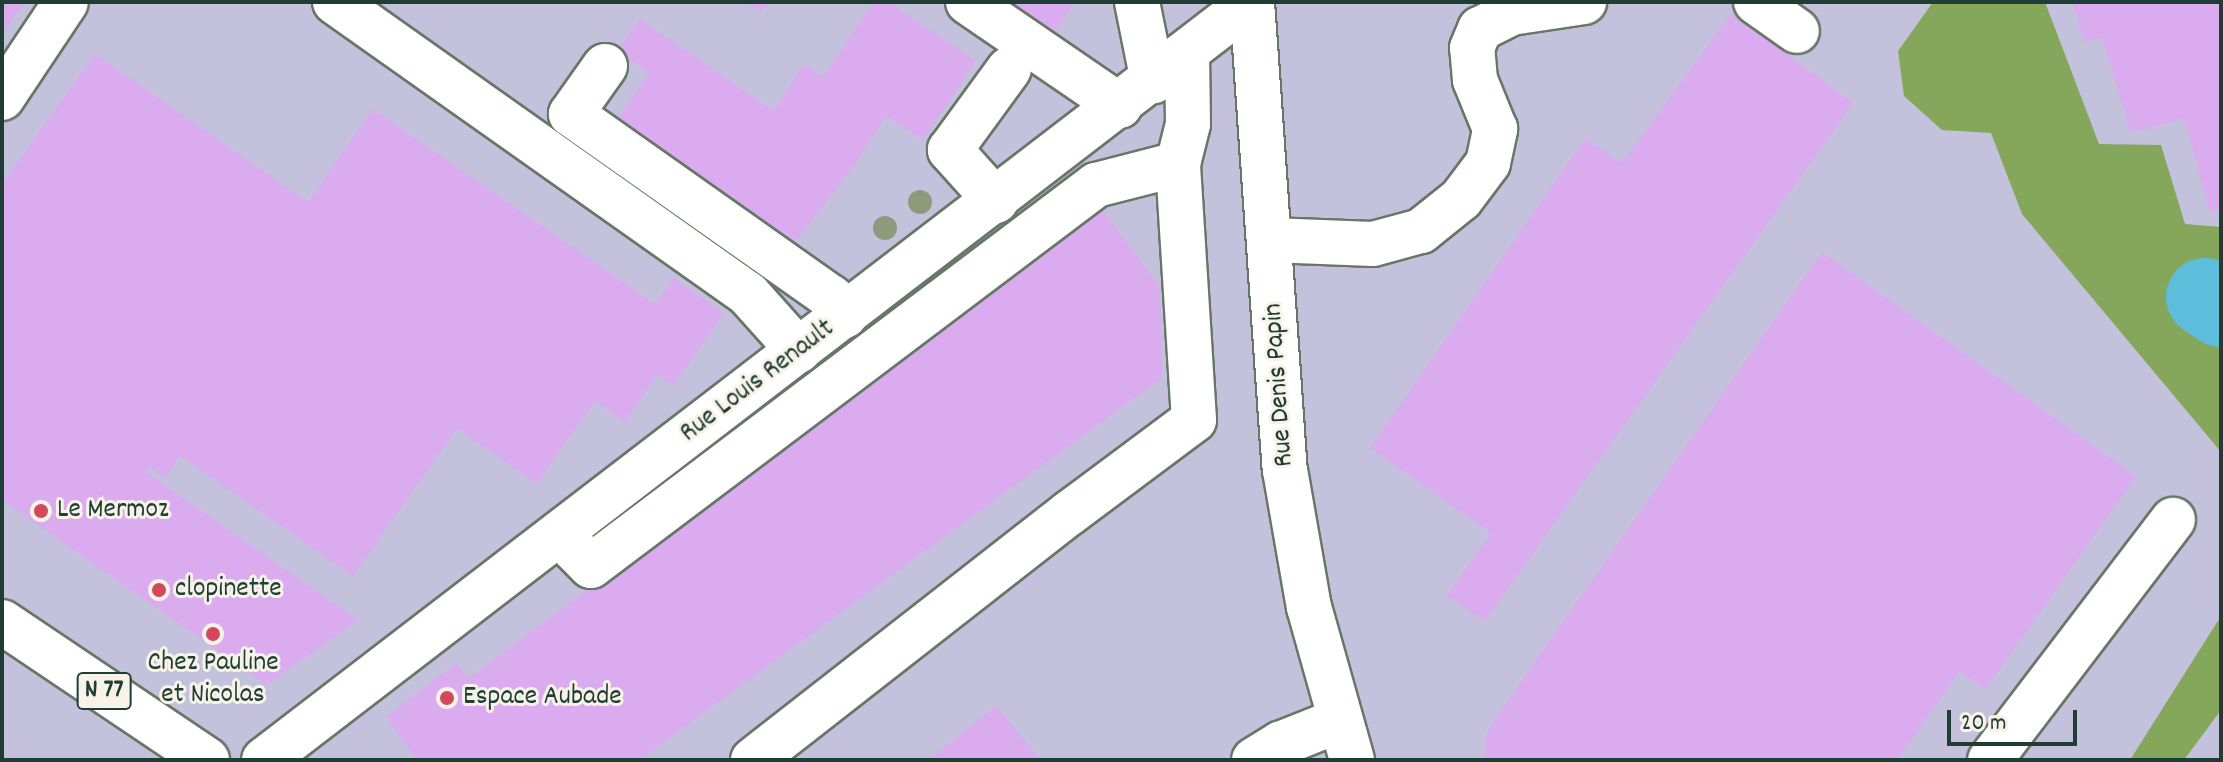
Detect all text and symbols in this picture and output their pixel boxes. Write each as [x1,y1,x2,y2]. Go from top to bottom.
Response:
street label: Rue Denis Papin [1258,302,1302,468]
street label: Rue Louis Renault [674,313,842,451]
place label: Le Mermoz [57,494,169,528]
marker: Le Mermoz [32,502,50,520]
place label: clopinette [175,573,282,607]
marker: clopinette [150,581,168,599]
marker: Chez Pauline et Nicolas [204,625,222,643]
place label: Chez Pauline et Nicolas [148,647,278,713]
road number: N 77 [76,669,132,713]
place label: Espace Aubade [463,681,622,715]
marker: Espace Aubade [438,689,456,707]
scale bar [1951,694,2081,744]
text: 20 m [1961,707,2007,741]

